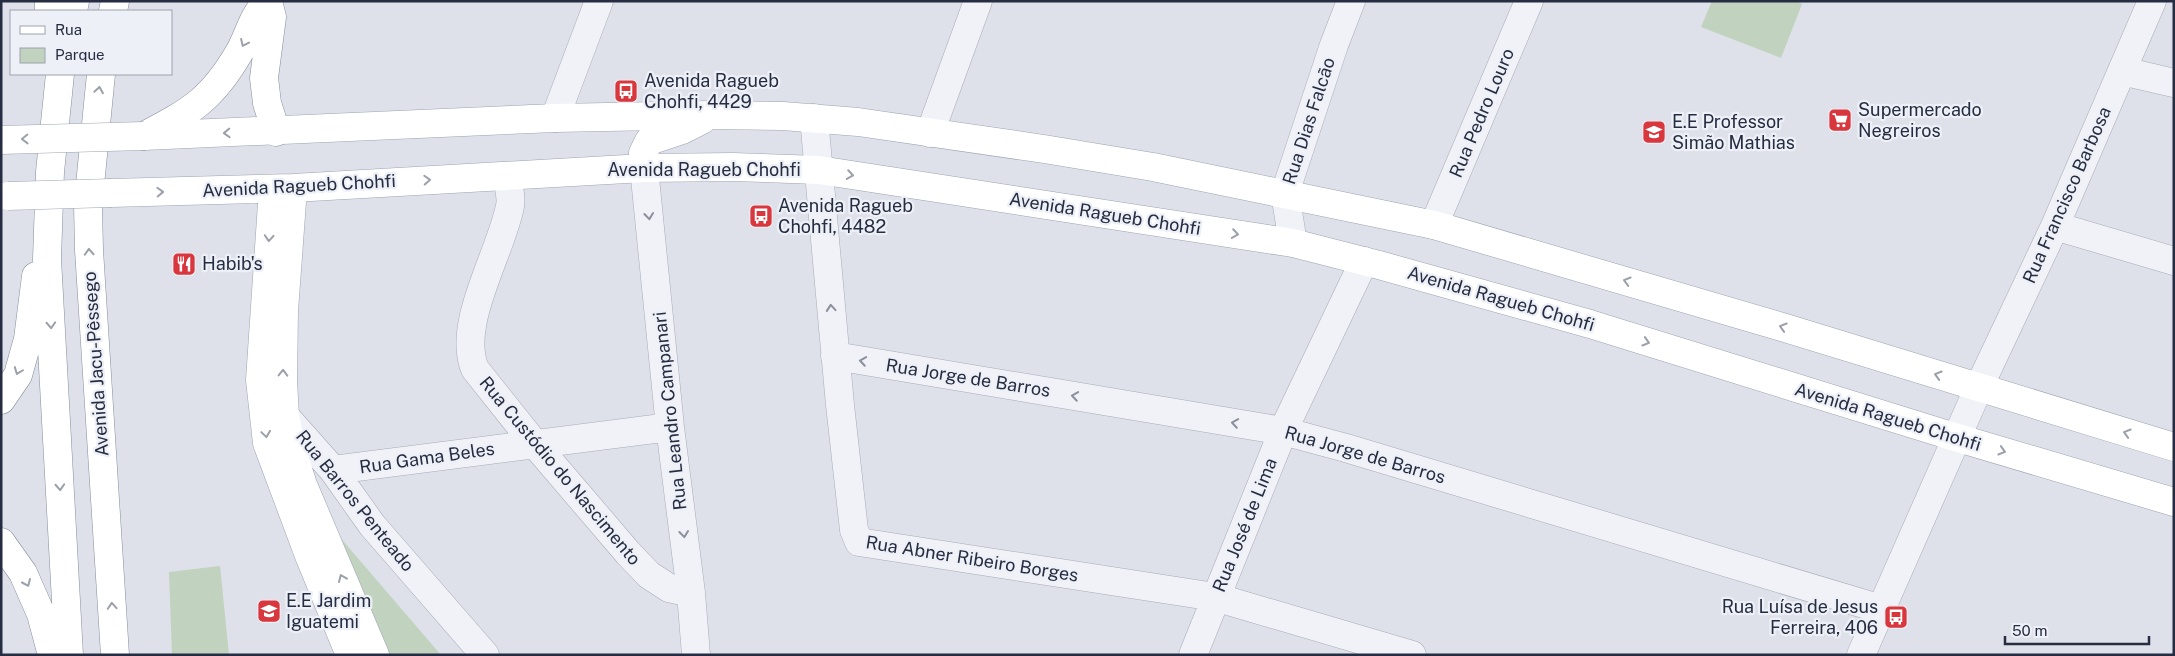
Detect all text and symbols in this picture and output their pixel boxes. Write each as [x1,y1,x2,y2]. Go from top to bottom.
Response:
legend [10,10,172,75]
text: Rua [55,21,82,38]
one-way arrow [239,38,250,47]
street label: Rua Pedro Louro [1445,45,1518,181]
text: Parque [55,46,105,63]
street label: Rua Dias Falcão [1278,55,1339,187]
place label: Avenida Ragueb Chohfi, 4429 [644,70,779,112]
bus stop icon: Avenida Ragueb Chohfi, 4429 [613,78,639,104]
one-way arrow [93,86,103,94]
place label: Supermercado Negreiros [1858,99,1982,141]
street label: Rua Francisco Barbosa [2018,103,2115,286]
supermarket icon: Supermercado Negreiros [1827,107,1853,133]
place label: E.E Professor Simão Mathias [1672,111,1795,153]
school or university icon: E.E Professor Simão Mathias [1641,119,1667,145]
one-way arrow [223,128,231,139]
one-way arrow [21,134,28,144]
street label: Avenida Ragueb Chohfi [607,159,801,180]
one-way arrow [845,169,854,179]
street label: Avenida Ragueb Chohfi [202,170,396,201]
one-way arrow [423,175,431,186]
one-way arrow [156,187,164,197]
street label: Avenida Ragueb Chohfi [1008,188,1202,239]
place label: Avenida Ragueb Chohfi, 4482 [778,195,913,237]
bus stop icon: Avenida Ragueb Chohfi, 4482 [748,203,774,229]
one-way arrow [643,213,654,221]
one-way arrow [1232,228,1240,239]
one-way arrow [264,234,275,242]
one-way arrow [84,248,94,256]
restaurant icon: Habib's [171,251,197,277]
place label: Habib's [202,253,263,274]
street label: Avenida Ragueb Chohfi [1405,262,1597,335]
street label: Avenida Jacu-Pêssego [79,271,112,457]
one-way arrow [1624,276,1632,286]
one-way arrow [826,303,837,311]
street label: Rua Leandro Campanari [649,311,690,511]
one-way arrow [45,321,56,329]
one-way arrow [1779,323,1788,333]
one-way arrow [1641,336,1650,346]
street label: Rua Jorge de Barros [884,354,1052,401]
one-way arrow [858,356,867,366]
one-way arrow [14,366,25,375]
one-way arrow [278,369,288,376]
one-way arrow [1935,370,1943,380]
street label: Rua Custódio do Nascimento [475,372,645,569]
street label: Avenida Ragueb Chohfi [1792,378,1984,455]
one-way arrow [1070,392,1079,402]
one-way arrow [1231,418,1239,429]
street label: Rua Jorge de Barros [1282,422,1448,488]
street label: Rua Barros Penteado [292,426,419,575]
one-way arrow [2123,428,2132,438]
one-way arrow [260,431,271,439]
street label: Rua Gama Beles [358,438,496,477]
one-way arrow [1997,446,2006,456]
street label: Rua José de Lima [1208,455,1281,595]
one-way arrow [54,483,65,491]
one-way arrow [678,531,689,539]
street label: Rua Abner Ribeiro Borges [864,531,1080,586]
one-way arrow [338,574,348,582]
one-way arrow [21,578,32,587]
place label: E.E Jardim Iguatemi [286,590,371,632]
place label: Rua Luísa de Jesus Ferreira, 406 [1722,596,1878,638]
school or university icon: E.E Jardim Iguatemi [256,598,282,624]
one-way arrow [107,602,118,610]
bus stop icon: Rua Luísa de Jesus Ferreira, 406 [1883,604,1909,630]
scale bar [2005,614,2149,646]
text: 50 m [2012,622,2047,639]

